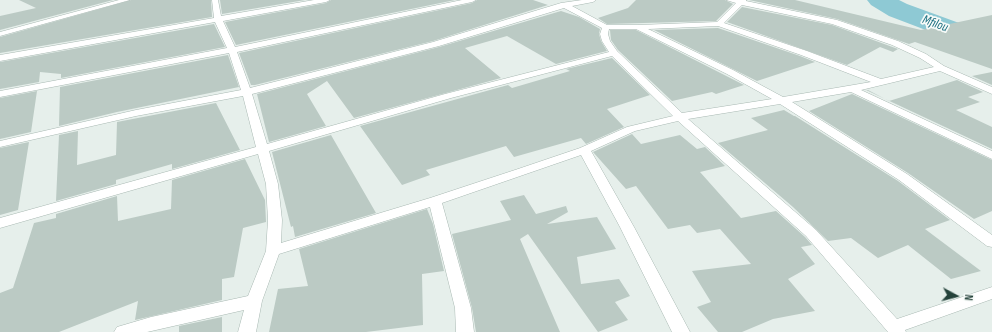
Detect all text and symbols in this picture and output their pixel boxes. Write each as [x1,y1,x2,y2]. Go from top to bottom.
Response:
water label: Mfilou [920,12,950,36]
north arrow [936,276,976,316]
text: N [962,294,975,301]

